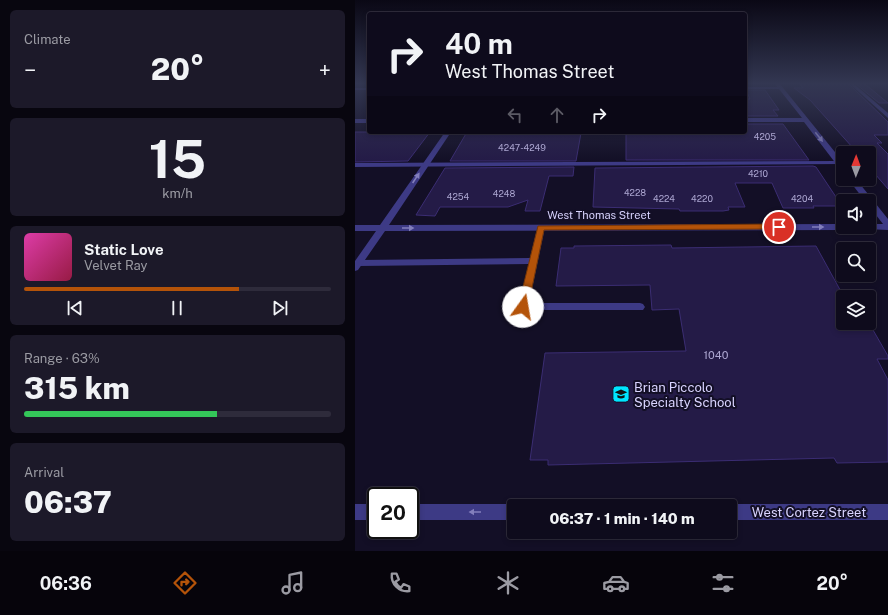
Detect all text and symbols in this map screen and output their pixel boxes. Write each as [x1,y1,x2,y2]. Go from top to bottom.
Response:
text: 40 m [445,27,513,60]
icon: right [379,28,431,80]
text: Climate [24,32,71,47]
text: 20° [151,51,204,87]
text: − [24,57,36,83]
text: + [319,57,331,83]
text: West Thomas Street [445,61,614,82]
icon: left [504,104,526,126]
icon: ahead [546,104,568,126]
icon: right [588,104,610,126]
text: 15 [149,129,206,190]
house number: 4205 [754,131,776,142]
one-way arrow [815,131,823,142]
house number: 4247-4249 [498,142,546,153]
north arrow [836,146,876,186]
map controls [836,146,876,330]
house number: 4210 [748,168,769,179]
one-way arrow [412,173,420,183]
text: km/h [162,186,193,201]
house number: 4228 [624,187,646,198]
house number: 4248 [493,188,515,199]
house number: 4254 [447,191,470,202]
house number: 4224 [653,193,675,204]
house number: 4220 [691,193,713,204]
house number: 4204 [791,193,813,204]
button: sound [836,194,876,234]
street label: West Thomas Street [547,209,651,221]
pin [762,210,796,244]
icon: arrive [768,216,790,238]
one-way arrow [812,224,825,230]
one-way arrow [402,225,415,231]
text: Static Love [84,241,164,258]
button: search [836,242,876,282]
text: Velvet Ray [84,258,148,273]
position arrow [502,286,544,328]
button: layers [836,290,876,330]
icon: previous [64,297,86,319]
icon: pause [166,297,188,319]
icon: next [269,297,291,319]
house number: 1040 [704,349,729,361]
text: Range · 63% [24,351,100,366]
text: 315 km [24,370,130,406]
place label: Brian Piccolo Specialty School [634,380,736,410]
school or university icon: Brian Piccolo Specialty School [611,384,631,404]
text: Arrival [24,465,64,480]
text: 06:37 [24,484,112,520]
speed limit sign: 20 [367,487,419,539]
street label: West Cortez Street [752,505,866,520]
one-way arrow [468,509,481,515]
text: 06:37 · 1 min · 140 m [549,510,695,527]
icon: directions [171,569,199,597]
icon: music [279,569,307,597]
icon: phone [386,569,414,597]
icon: climate [494,569,522,597]
icon: car [602,569,630,597]
icon: filters [709,569,737,597]
text: 06:36 [40,573,92,594]
text: 20° [817,573,848,594]

